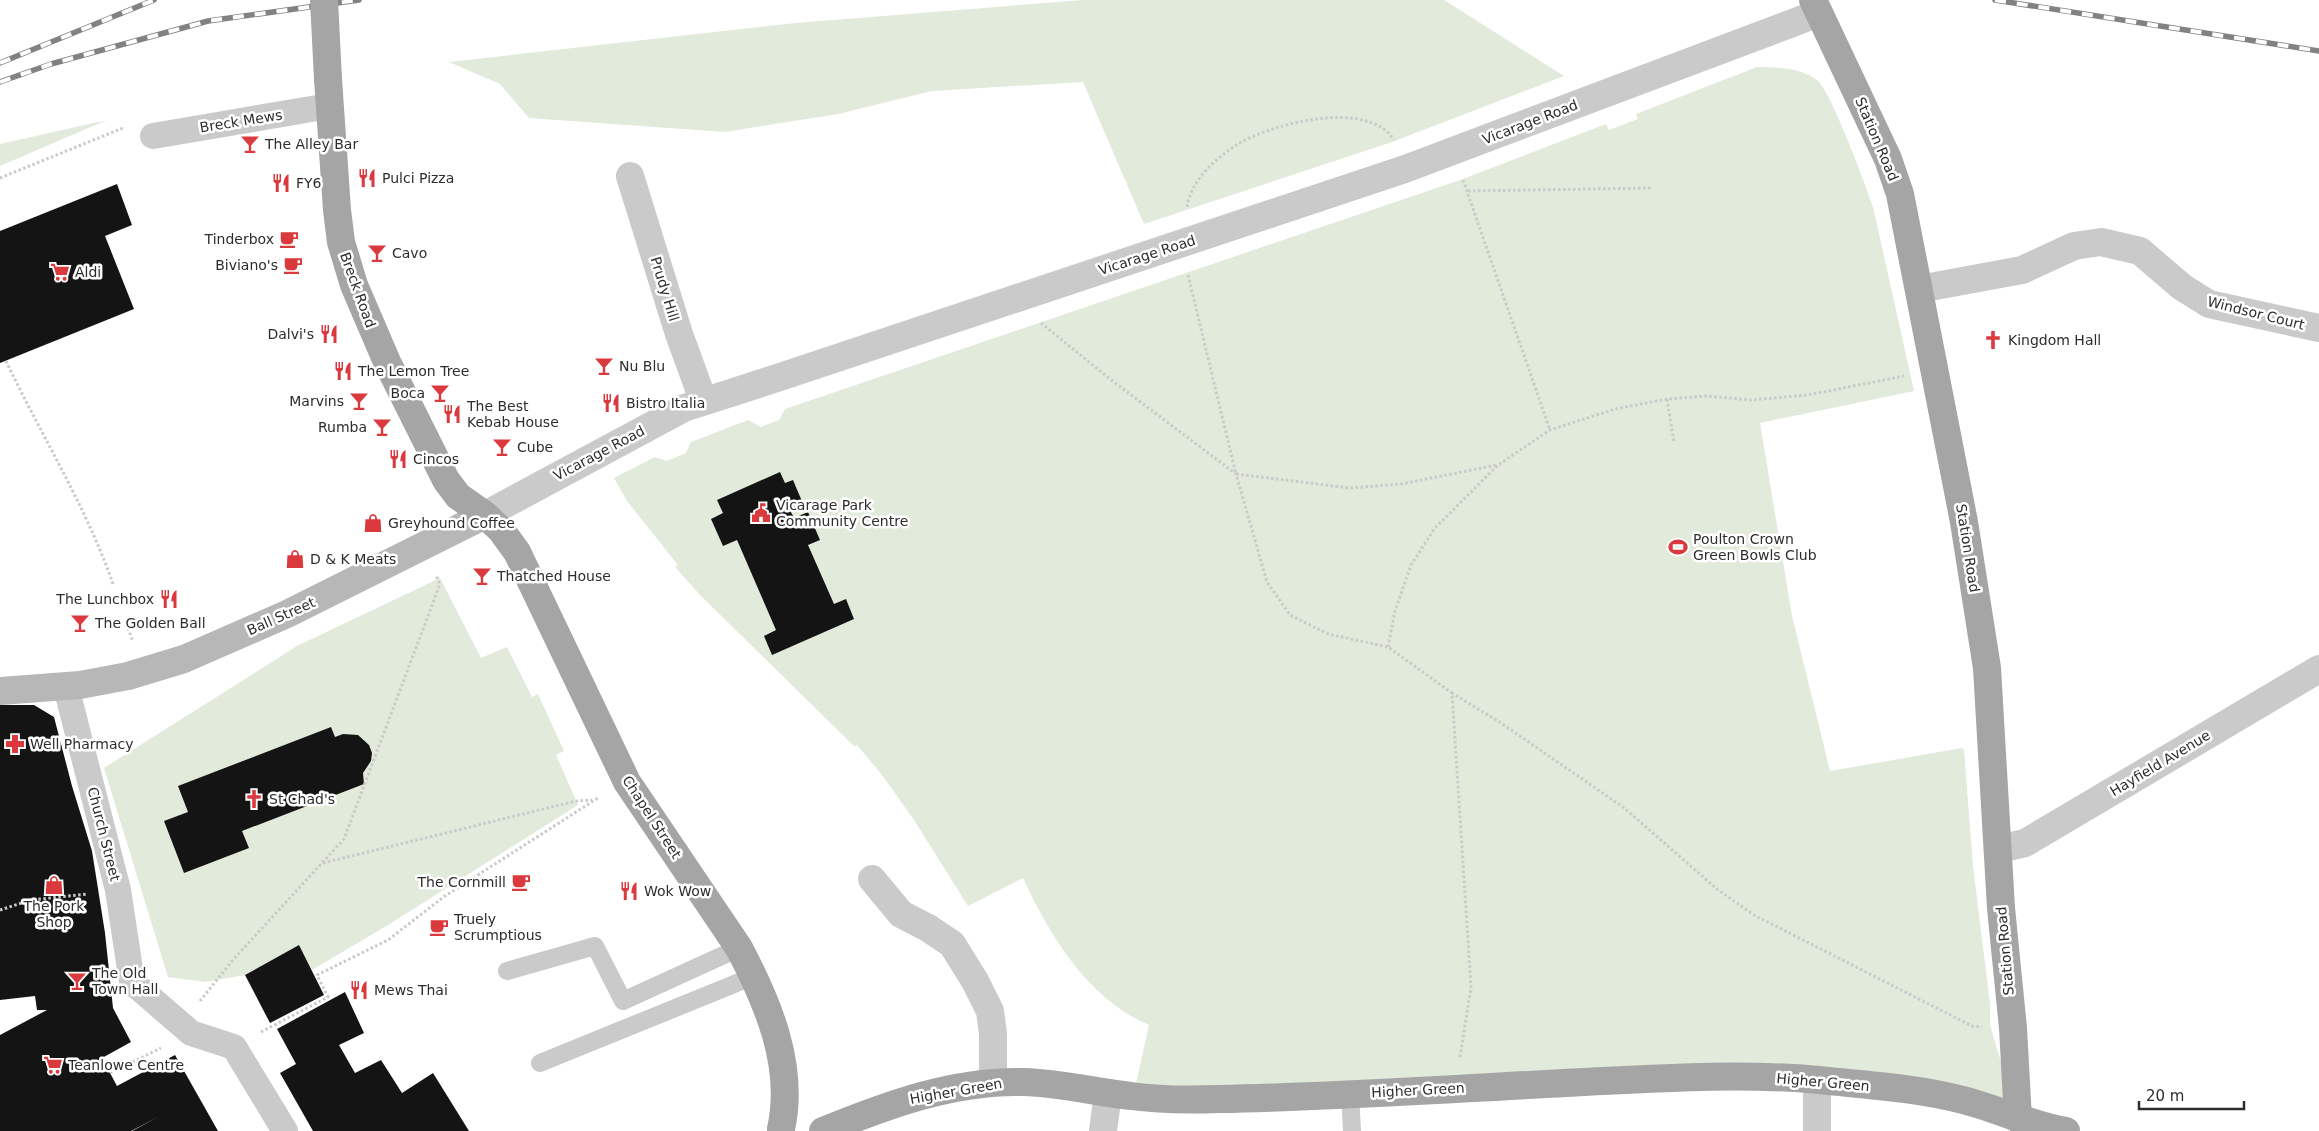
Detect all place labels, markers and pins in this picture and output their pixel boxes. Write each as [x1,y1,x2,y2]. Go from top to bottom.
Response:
bar icon: The Alley Bar [239,133,261,155]
place label: The Alley Bar [264,136,358,152]
restaurant icon: Pulci Pizza [356,167,378,189]
place label: Pulci Pizza [382,170,454,186]
restaurant icon: FY6 [270,172,292,194]
place label: FY6 [296,175,322,191]
cafe icon: Tinderbox [278,228,300,250]
place label: Tinderbox [204,231,274,247]
bar icon: Cavo [366,242,388,264]
place label: Cavo [392,245,427,261]
cafe icon: Biviano's [282,254,304,276]
place label: Biviano's [215,257,278,273]
supermarket icon: Aldi [49,261,71,283]
place label: Aldi [75,264,101,280]
restaurant icon: Dalvi's [318,323,340,345]
place label: Dalvi's [267,326,314,342]
church icon: Kingdom Hall [1982,329,2004,351]
place label: Kingdom Hall [2008,332,2101,348]
bar icon: Nu Blu [593,355,615,377]
place label: Nu Blu [619,358,665,374]
restaurant icon: The Lemon Tree [332,360,354,382]
place label: The Lemon Tree [357,363,469,379]
bar icon: Boca [429,382,451,404]
place label: Boca [391,385,425,401]
bar icon: Marvins [348,390,370,412]
restaurant icon: Bistro Italia [600,392,622,414]
place label: Marvins [289,393,344,409]
place label: Bistro Italia [626,395,705,411]
place label: The Best Kebab House [466,398,559,430]
restaurant icon: The Best Kebab House [441,403,463,425]
bar icon: Rumba [371,416,393,438]
place label: Rumba [318,419,367,435]
bar icon: Cube [491,436,513,458]
place label: Cube [517,439,553,455]
restaurant icon: Cincos [387,448,409,470]
place label: Cincos [413,451,459,467]
place label: Vicarage Park Community Centre [776,497,908,529]
public building icon: Vicarage Park Community Centre [750,502,772,524]
shop icon: Greyhound Coffee [362,512,384,534]
place label: Greyhound Coffee [388,515,515,531]
place label: Poulton Crown Green Bowls Club [1693,531,1817,563]
sports icon: Poulton Crown Green Bowls Club [1667,536,1689,558]
shop icon: D & K Meats [284,548,306,570]
place label: D & K Meats [310,551,396,567]
bar icon: Thatched House [471,565,493,587]
place label: Thatched House [496,568,611,584]
restaurant icon: The Lunchbox [158,588,180,610]
place label: The Lunchbox [55,591,154,607]
bar icon: The Golden Ball [69,612,91,634]
place label: The Golden Ball [94,615,206,631]
pharmacy icon: Well Pharmacy [4,733,26,755]
place label: Well Pharmacy [30,736,133,752]
church icon: St Chad's [243,788,265,810]
place label: St Chad's [269,791,335,807]
cafe icon: The Cornmill [510,871,532,893]
shop icon: The Pork Shop [43,874,65,896]
place label: The Cornmill [416,874,506,890]
restaurant icon: Wok Wow [618,880,640,902]
place label: Wok Wow [644,883,711,899]
place label: The Pork Shop [23,898,85,930]
place label: Truely Scrumptious [453,911,542,943]
cafe icon: Truely Scrumptious [428,916,450,938]
place label: The Old Town Hall [91,965,158,997]
bar icon: The Old Town Hall [66,970,88,992]
restaurant icon: Mews Thai [348,979,370,1001]
place label: Mews Thai [374,982,448,998]
supermarket icon: Teanlowe Centre [42,1054,64,1076]
place label: Teanlowe Centre [67,1057,184,1073]

